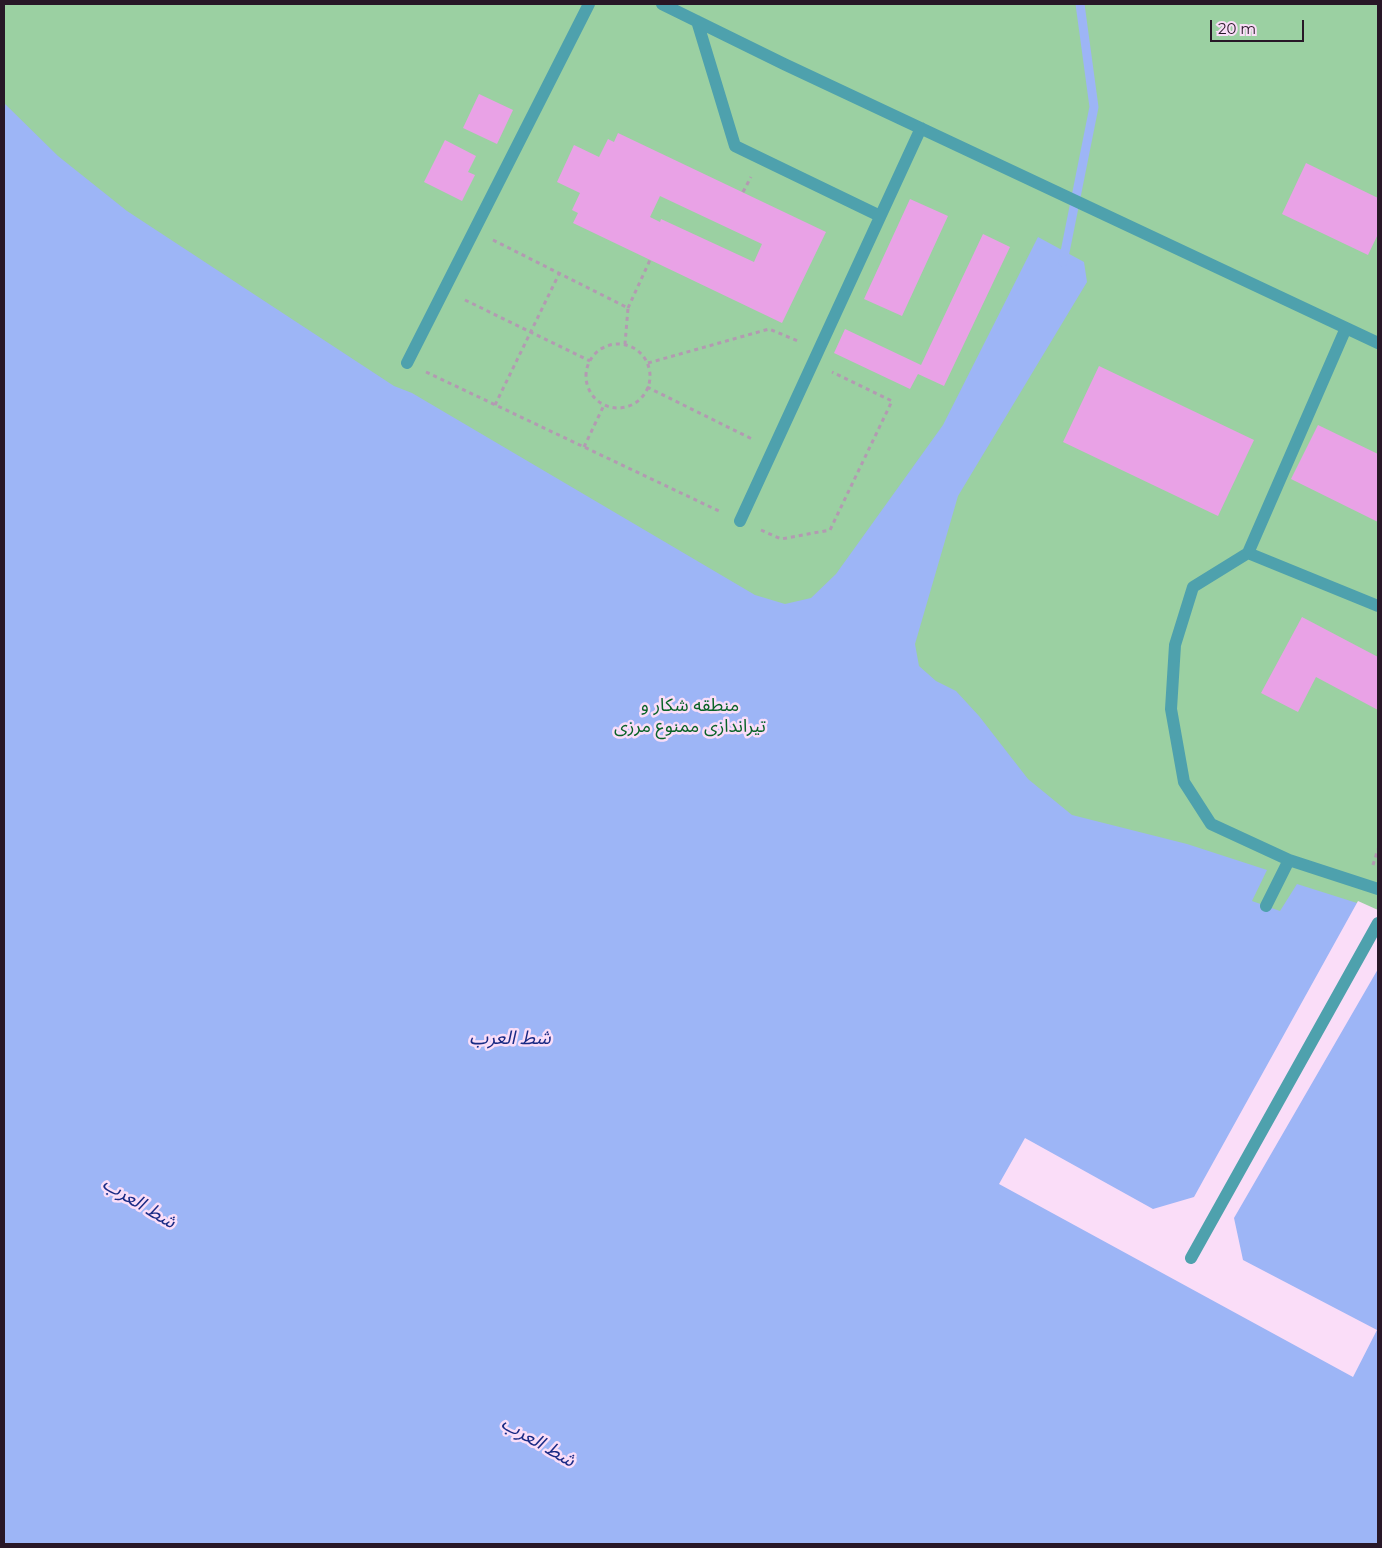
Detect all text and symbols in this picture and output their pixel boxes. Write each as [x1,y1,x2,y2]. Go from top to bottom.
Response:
scale bar [1212,10,1306,42]
text: 20 m [1218,19,1256,38]
park label: منطقه شکار و تیراندازی ممنوع مرزی [614,695,766,738]
water label: شط العرب [469,1027,551,1049]
water label: شط العرب [98,1172,180,1234]
water label: شط العرب [497,1412,579,1472]

